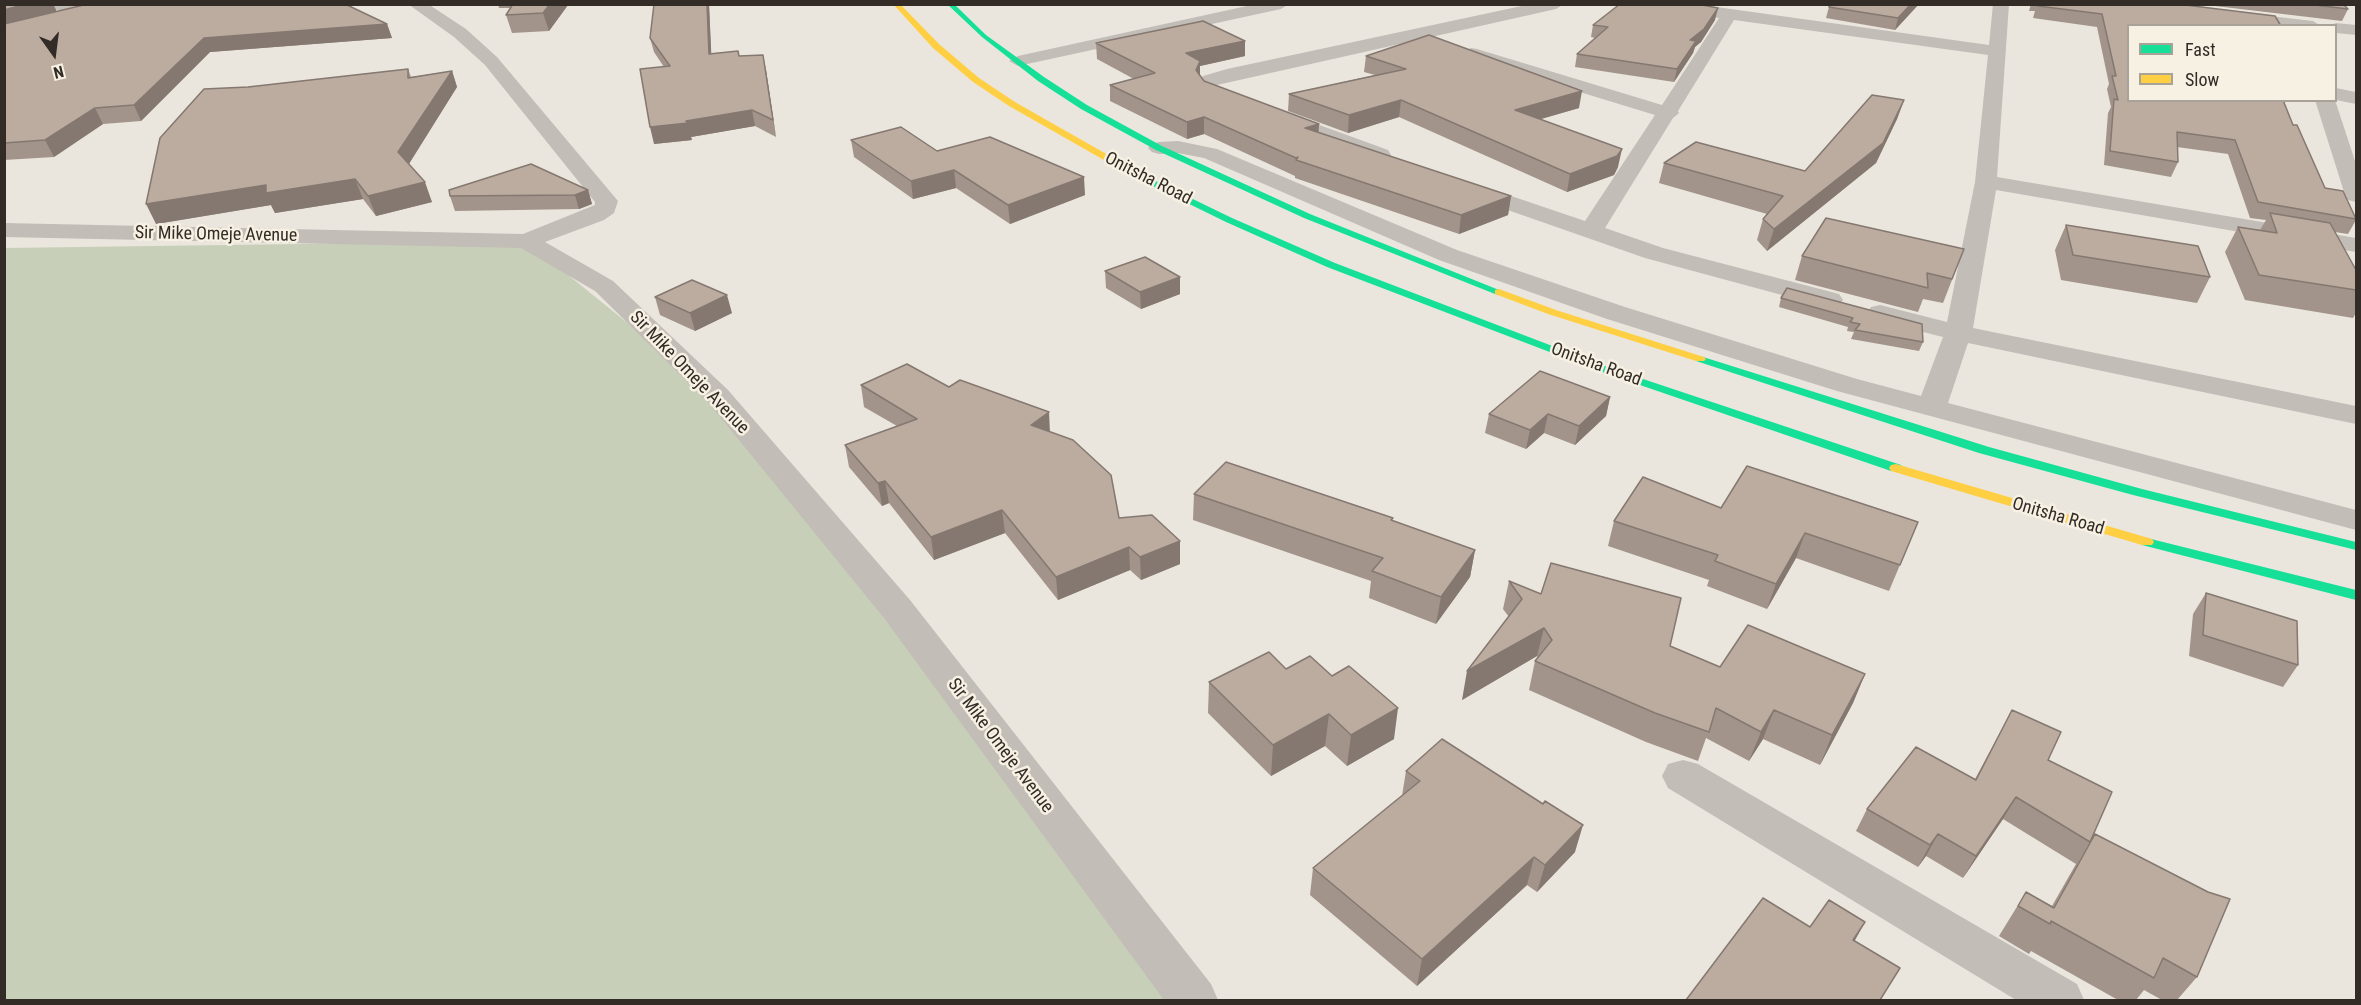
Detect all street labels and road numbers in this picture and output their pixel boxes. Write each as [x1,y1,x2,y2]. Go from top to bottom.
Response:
street label: Onitsha Road [1101,148,1195,210]
street label: Sir Mike Omeje Avenue [135,223,297,247]
street label: Sir Mike Omeje Avenue [625,307,753,439]
street label: Onitsha Road [1548,339,1644,391]
street label: Onitsha Road [2009,494,2107,540]
street label: Sir Mike Omeje Avenue [942,675,1058,817]

